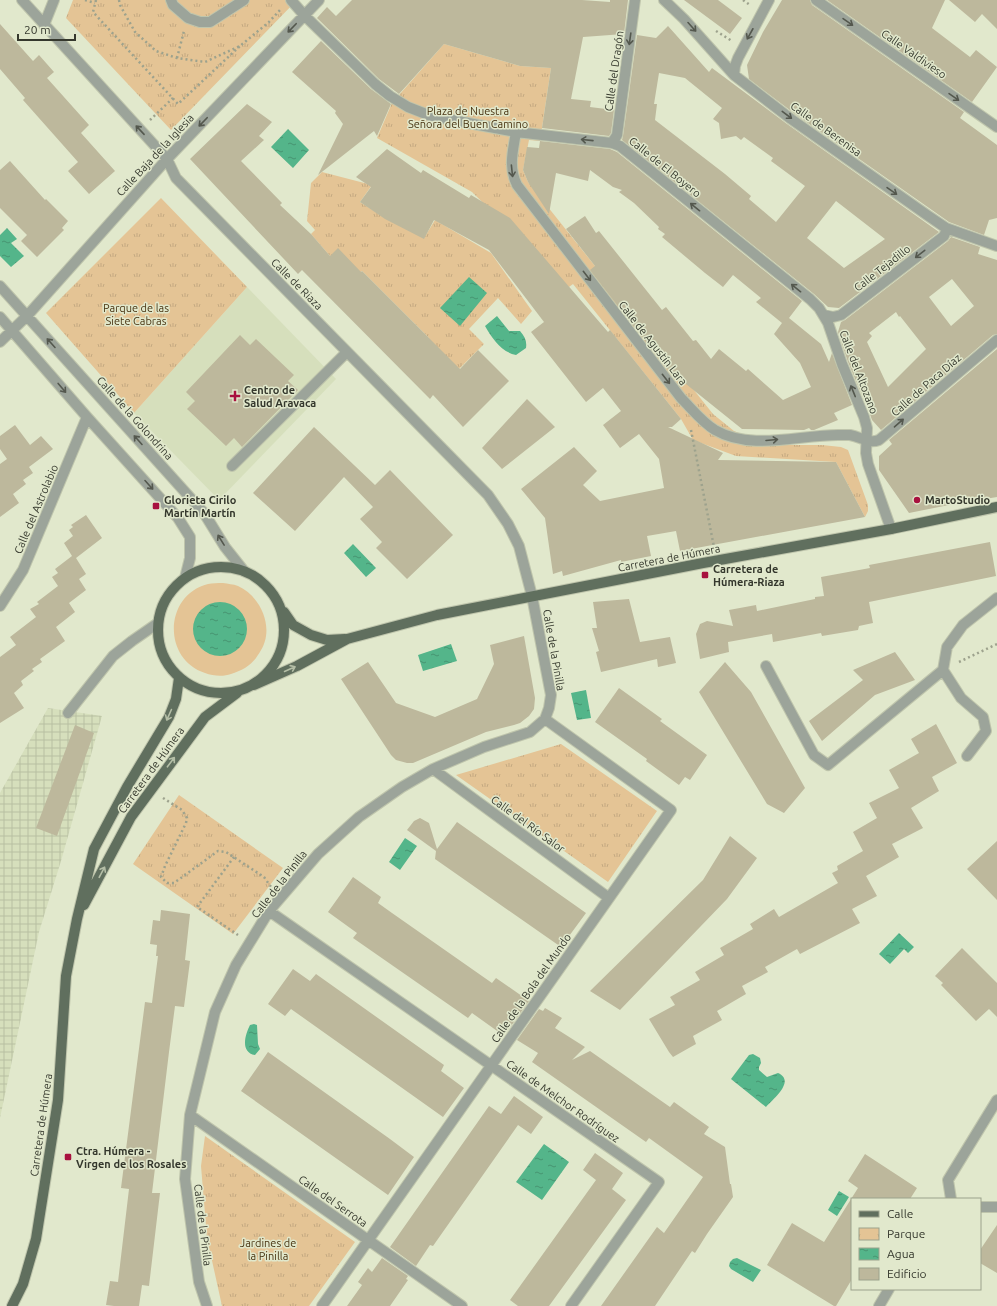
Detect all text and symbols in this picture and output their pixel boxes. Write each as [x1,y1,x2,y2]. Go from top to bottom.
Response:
scale bar [18,16,75,42]
one-way arrow [842,18,853,26]
one-way arrow [687,22,696,33]
text: 20 m [24,23,51,36]
one-way arrow [287,23,297,33]
street label: Calle Valdivieso [879,27,949,81]
one-way arrow [746,28,754,40]
street label: Calle del Dragón [602,30,626,112]
one-way arrow [626,32,634,45]
one-way arrow [949,93,960,101]
street label: Calle de Berenisa [788,99,864,159]
park label: Plaza de Nuestra Señora del Buen Camino [408,105,528,130]
one-way arrow [781,111,792,119]
street label: Calle Baja de la Iglesia [114,112,196,198]
one-way arrow [198,117,207,127]
one-way arrow [135,125,145,135]
street label: Calle de El Boyero [627,134,703,200]
one-way arrow [581,136,594,144]
one-way arrow [508,164,516,177]
one-way arrow [887,187,898,195]
one-way arrow [690,202,701,211]
street label: Calle Tejadillo [851,242,913,294]
one-way arrow [914,250,925,258]
street label: Calle de Riaza [269,256,325,312]
one-way arrow [582,270,591,281]
one-way arrow [791,284,802,293]
street label: Calle de Agustín Lara [617,299,689,387]
park label: Parque de las Siete Cabras [103,302,169,327]
street label: Calle del Altozano [837,328,881,416]
one-way arrow [47,338,56,348]
street label: Calle de Paca Díaz [889,351,963,419]
one-way arrow [662,373,670,384]
street label: Calle de la Golondrina [95,374,175,462]
one-way arrow [58,383,67,394]
place label: Centro de Salud Aravaca [244,384,316,409]
one-way arrow [849,385,856,397]
marker: Centro de Salud Aravaca [229,390,241,402]
one-way arrow [894,419,904,428]
one-way arrow [133,435,143,445]
one-way arrow [765,436,778,443]
street label: Calle del Astrolabio [12,463,60,555]
one-way arrow [144,480,154,490]
place label: Glorieta Cirilo Martín Martín [164,494,237,519]
place label: MartoStudio [925,494,991,506]
marker: MartoStudio [912,495,922,505]
marker: Glorieta Cirilo Martín Martín [151,501,161,511]
one-way arrow [216,534,224,546]
street label: Carretera de Húmera [617,542,721,574]
place label: Carretera de Húmera-Riaza [713,563,785,588]
marker: Carretera de Húmera-Riaza [700,570,710,580]
street label: Calle de la Pinilla [541,608,567,692]
one-way arrow [283,665,295,673]
one-way arrow [165,709,172,721]
street label: Carretera de Húmera [116,724,186,816]
one-way arrow [167,757,175,768]
street label: Calle del Río Salor [489,793,568,855]
street label: Calle de la Pinilla [249,848,309,920]
one-way arrow [98,866,106,878]
street label: Calle de la Bola del Mundo [489,931,573,1045]
street label: Calle de Melchor Rodríguez [504,1057,622,1145]
street label: Carretera de Húmera [28,1073,54,1177]
place label: Ctra. Húmera - Virgen de los Rosales [76,1145,186,1170]
marker: Ctra. Húmera - Virgen de los Rosales [63,1152,73,1162]
street label: Calle del Serrota [296,1173,370,1229]
street label: Calle de la Pinilla [192,1183,214,1267]
legend [851,1198,981,1290]
text: Calle [887,1207,913,1220]
text: Parque [887,1227,925,1240]
park label: Jardines de la Pinilla [240,1237,296,1262]
text: Agua [887,1247,915,1260]
text: Edificio [887,1267,927,1280]

